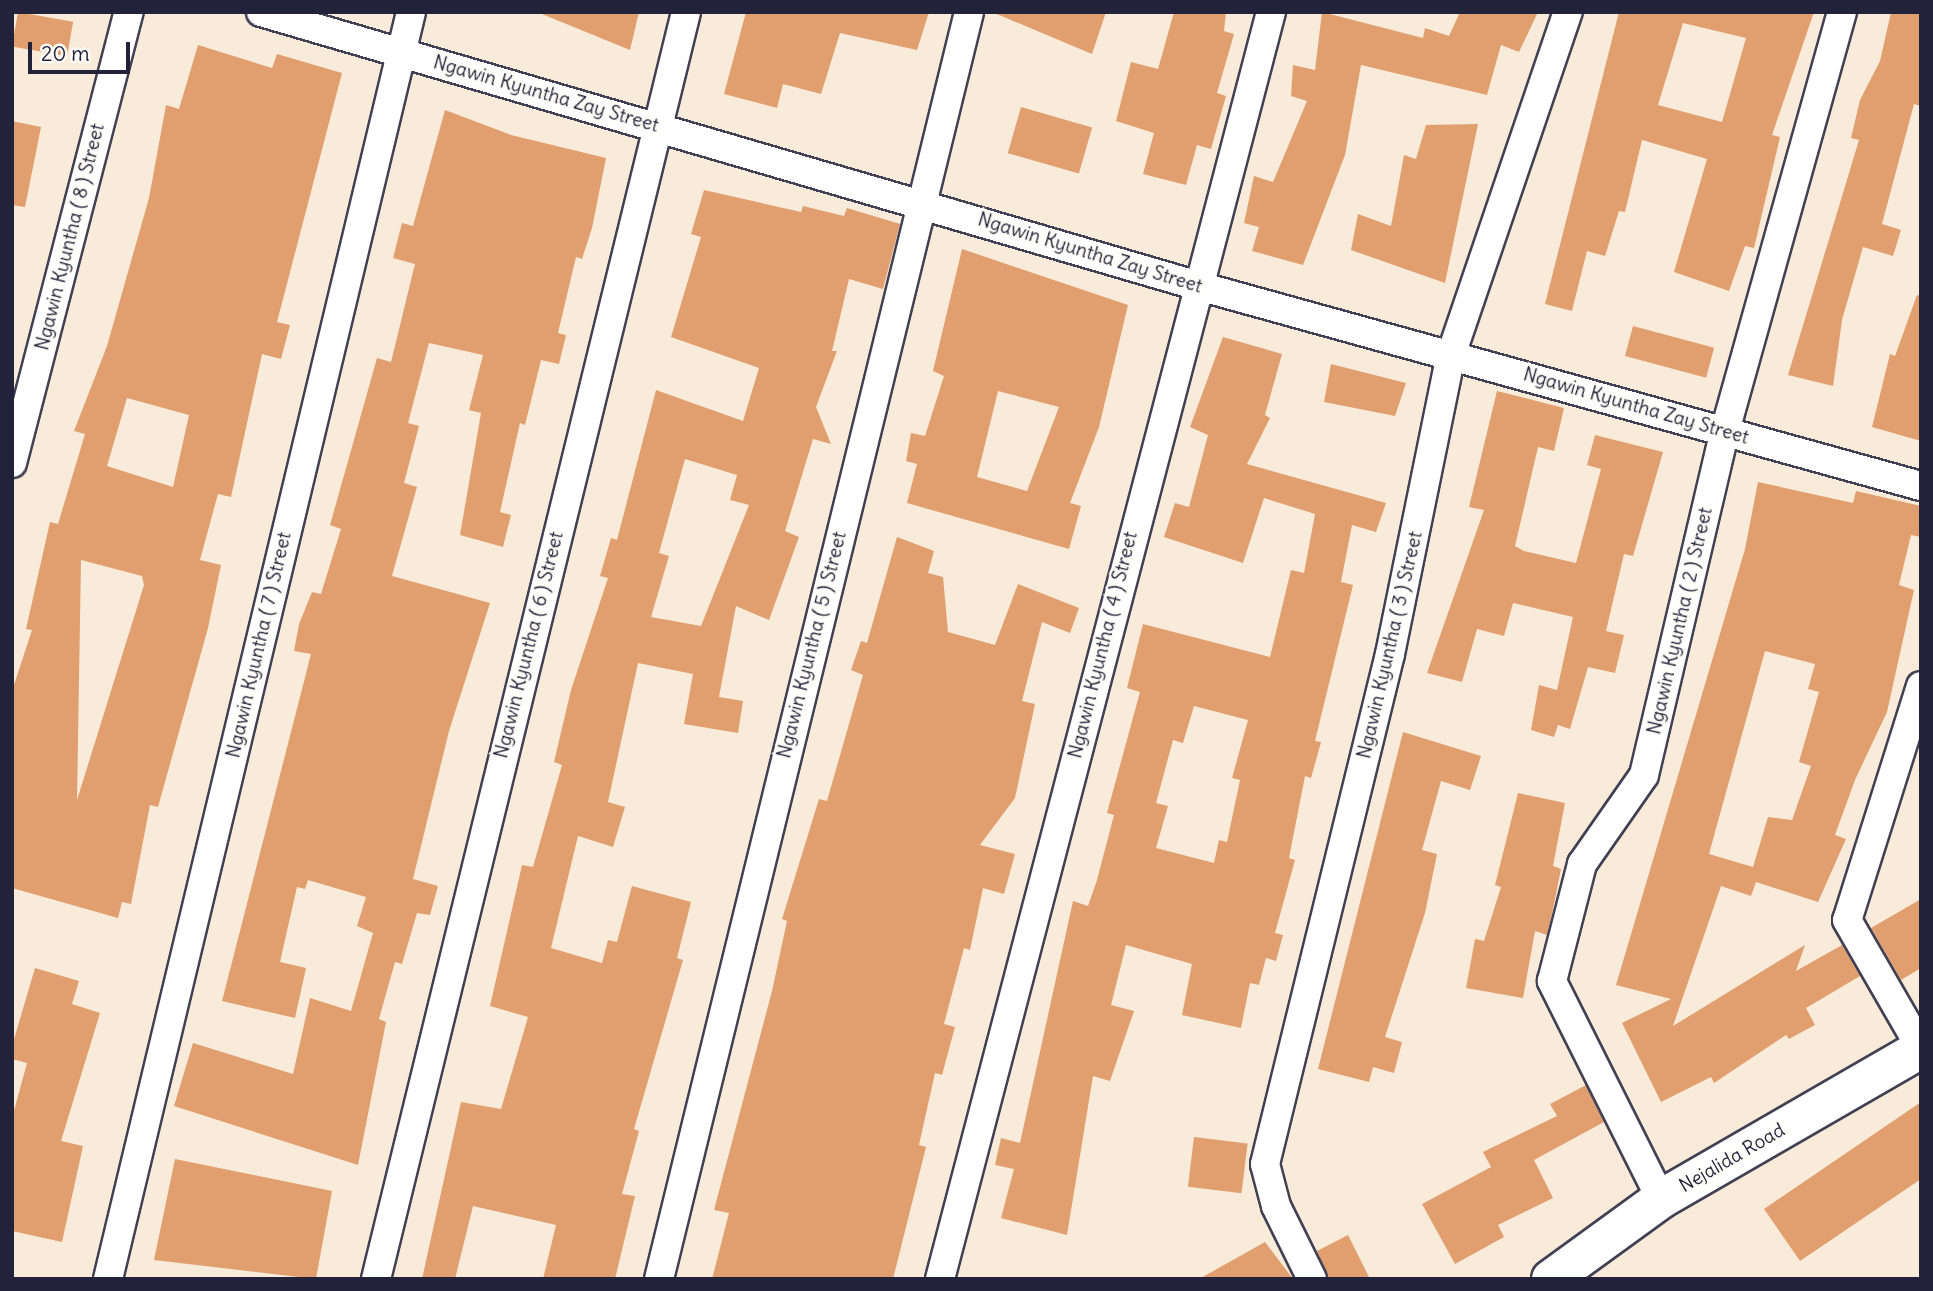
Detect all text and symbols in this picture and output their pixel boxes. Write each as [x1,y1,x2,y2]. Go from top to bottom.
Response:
scale bar [32,28,133,72]
text: 20 m [41,40,90,67]
street label: Ngawin Kyuntha Zay Street [431,51,661,137]
street label: Ngawin Kyuntha ( 8 ) Street [31,121,109,353]
street label: Ngawin Kyuntha Zay Street [975,208,1205,298]
street label: Ngawin Kyuntha Zay Street [1521,363,1751,449]
street label: Ngawin Kyuntha ( 2 ) Street [1643,505,1717,737]
street label: Ngawin Kyuntha ( 6 ) Street [490,529,568,761]
street label: Ngawin Kyuntha ( 5 ) Street [773,529,851,761]
street label: Ngawin Kyuntha ( 4 ) Street [1064,529,1142,761]
street label: Ngawin Kyuntha ( 3 ) Street [1353,529,1427,761]
street label: Ngawin Kyuntha ( 7 ) Street [222,530,296,760]
street label: Nejalida Road [1675,1119,1789,1197]

